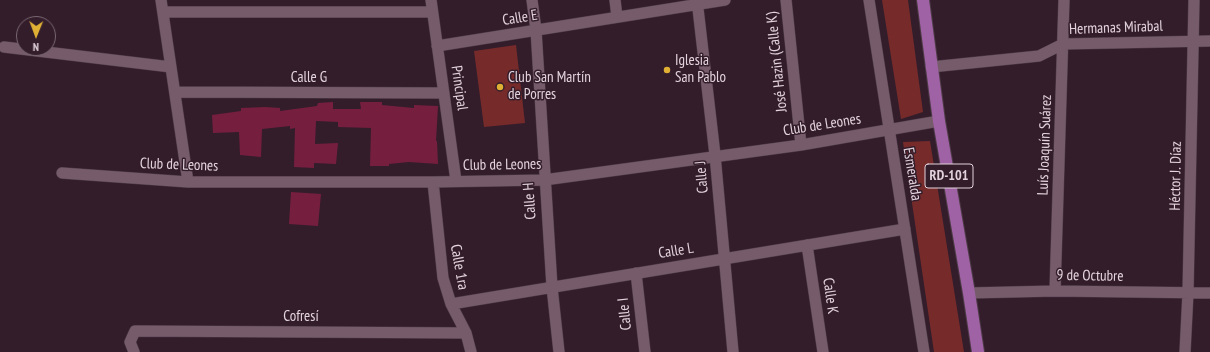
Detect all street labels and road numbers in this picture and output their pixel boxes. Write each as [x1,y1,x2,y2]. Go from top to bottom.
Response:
street label: Calle E [501,6,539,30]
street label: José Hazin (Calle K) [763,11,791,113]
street label: Hermanas Mirabal [1069,17,1163,39]
street label: Principal [447,65,471,111]
street label: Calle G [291,69,327,87]
street label: Luís Joaquín Suárez [1034,94,1056,196]
street label: Club de Leones [782,110,862,140]
street label: Héctor J. Díaz [1166,141,1186,211]
street label: Esmeralda [899,146,925,202]
street label: Club de Leones [140,155,218,175]
street label: Club de Leones [463,155,541,175]
street label: Calle J [692,160,712,194]
road number: RD-101 [925,164,973,188]
street label: Calle H [520,182,540,220]
street label: Calle L [657,239,695,263]
street label: Calle 1ra [446,243,472,291]
street label: 9 de Octubre [1056,266,1124,286]
street label: Calle K [819,277,841,315]
street label: Calle I [614,297,636,331]
street label: Cofresí [283,308,319,326]

